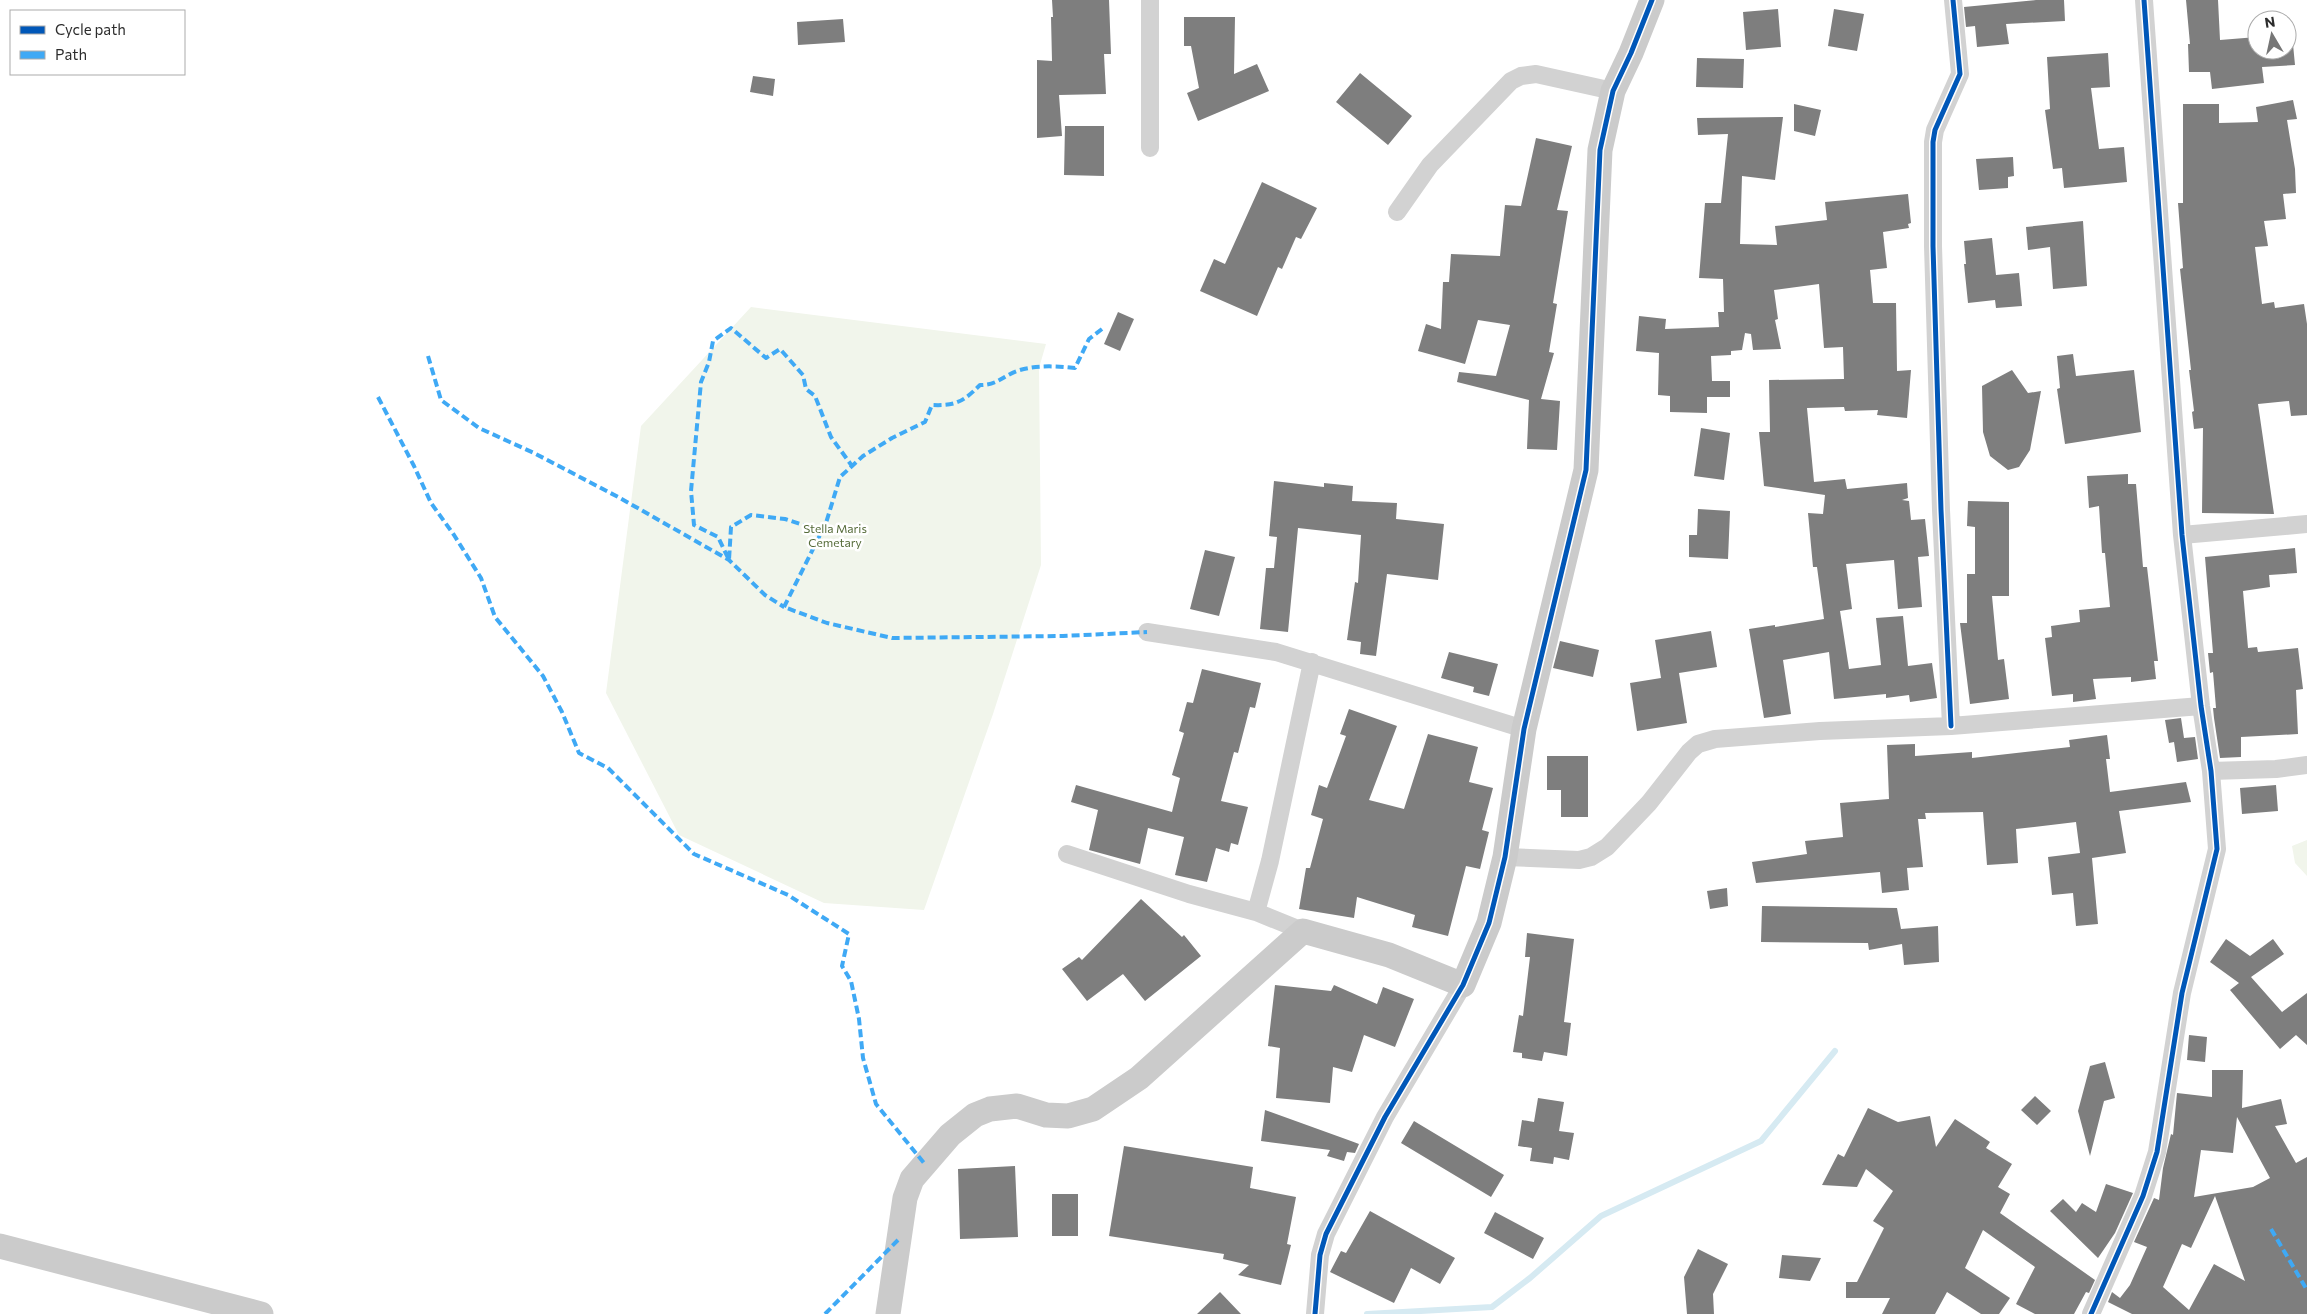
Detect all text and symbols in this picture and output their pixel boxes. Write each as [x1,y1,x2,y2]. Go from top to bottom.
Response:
legend [10,10,185,75]
north arrow [2247,10,2297,60]
text: N [2263,12,2276,31]
text: Cycle path [55,20,126,38]
text: Path [55,45,87,63]
park label: Stella Maris Cemetary [803,521,867,549]

